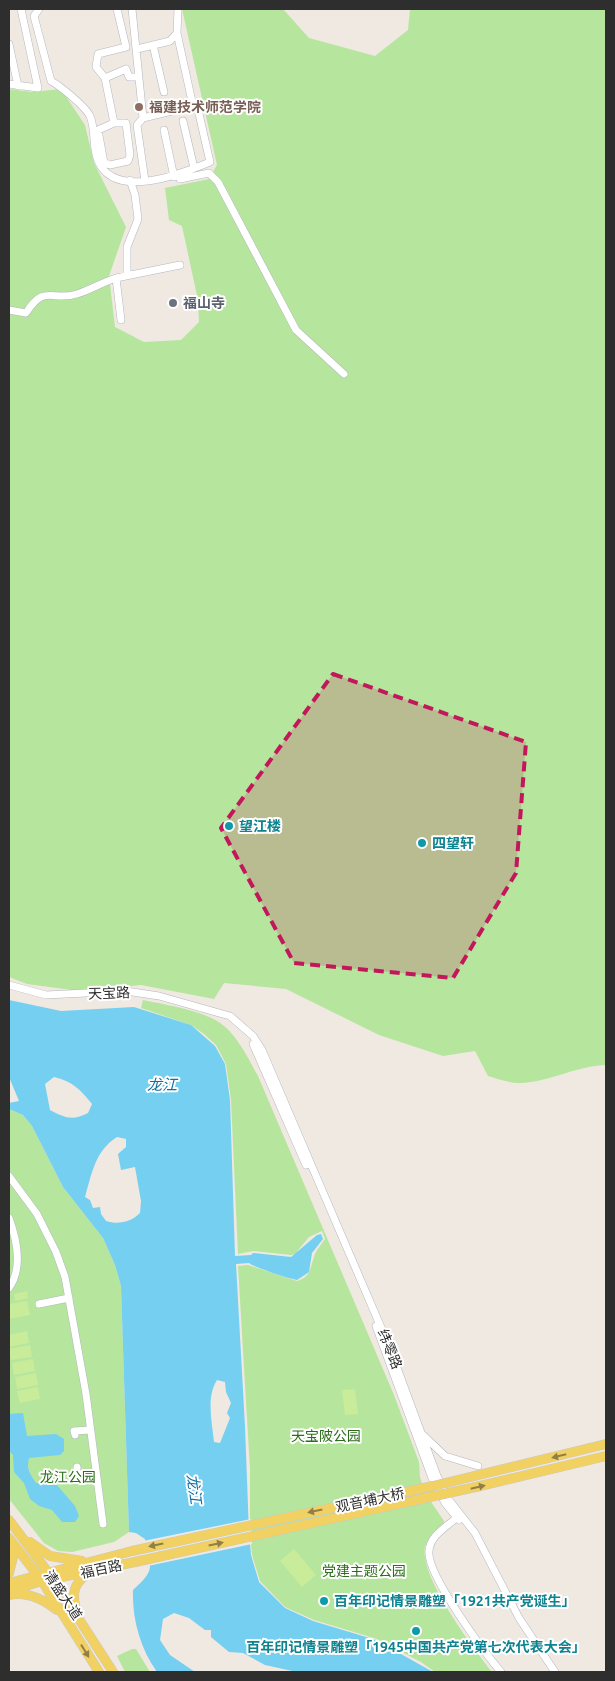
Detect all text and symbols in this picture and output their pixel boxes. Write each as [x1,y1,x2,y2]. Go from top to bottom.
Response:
place label: 福建技术师范学院 [149,99,261,115]
marker: 福建技术师范学院 [133,101,145,113]
place label: 福山寺 [183,295,225,311]
marker: 福山寺 [167,297,179,309]
place label: 望江楼 [239,818,281,834]
marker: 望江楼 [223,820,235,832]
place label: 四望轩 [432,835,474,851]
marker: 四望轩 [416,837,428,849]
street label: 天宝路 [88,984,130,1002]
water label: 龙江 [147,1076,179,1093]
street label: 纬零路 [375,1327,405,1371]
park label: 天宝陂公园 [291,1428,361,1444]
one-way arrow [551,1452,566,1460]
park label: 龙江公园 [40,1469,96,1485]
water label: 龙江 [184,1473,205,1507]
one-way arrow [470,1483,485,1491]
street label: 观音埔大桥 [334,1485,406,1515]
one-way arrow [307,1508,323,1516]
one-way arrow [209,1540,224,1548]
one-way arrow [148,1542,164,1550]
street label: 福百路 [79,1557,123,1581]
park label: 党建主题公园 [322,1563,406,1579]
street label: 清盛大道 [41,1567,85,1623]
place label: 百年印记情景雕塑「1921共产党诞生」 [334,1593,576,1609]
marker: 百年印记情景雕塑「1921共产党诞生」 [318,1595,330,1607]
marker: 百年印记情景雕塑「1945中国共产党第七次代表大会」 [410,1625,422,1637]
place label: 百年印记情景雕塑「1945中国共产党第七次代表大会」 [246,1639,586,1655]
one-way arrow [81,1644,90,1657]

